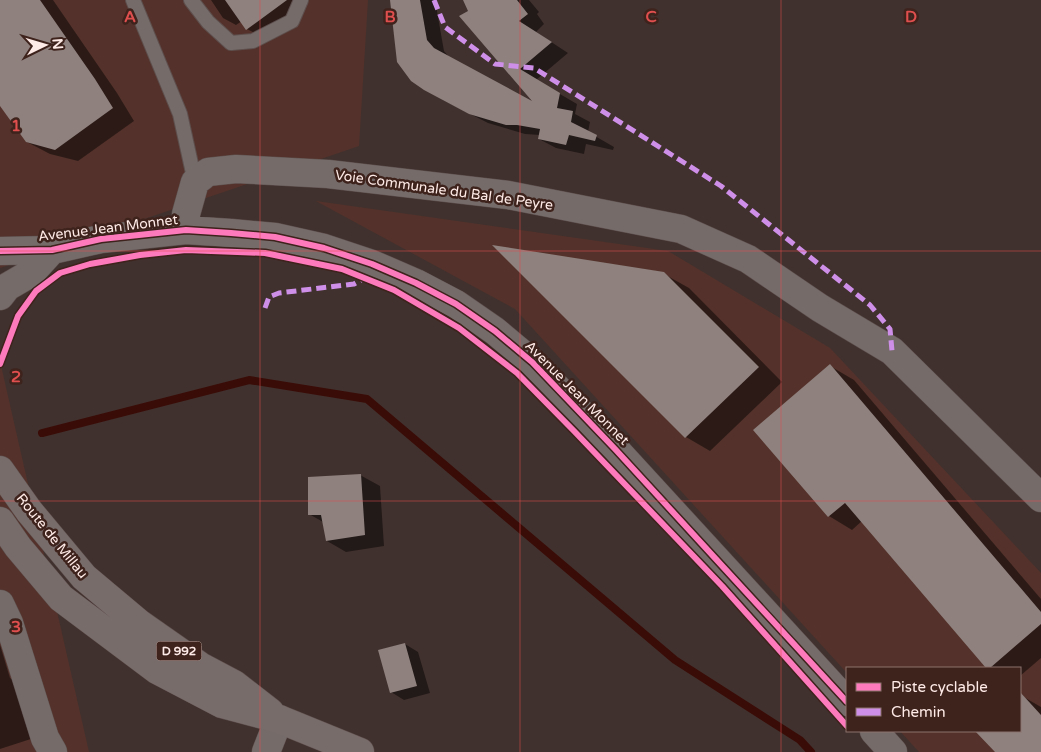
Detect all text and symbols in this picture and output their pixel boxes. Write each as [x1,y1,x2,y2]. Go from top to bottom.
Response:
text: A [124,7,136,27]
text: B [384,7,396,27]
text: C [645,7,657,27]
text: D [905,7,917,27]
north arrow [20,20,70,70]
text: N [48,38,66,50]
text: 1 [11,116,21,136]
street label: Voie Communale du Bal de Peyre [334,166,554,214]
street label: Avenue Jean Monnet [37,211,179,245]
street label: Avenue Jean Monnet [521,337,633,449]
text: 2 [11,367,21,387]
street label: Route de Millau [13,490,91,582]
text: 3 [11,617,21,637]
road number: D 992 [156,641,202,660]
legend [846,667,1021,732]
text: Piste cyclable [891,678,988,696]
text: Chemin [891,703,946,721]

